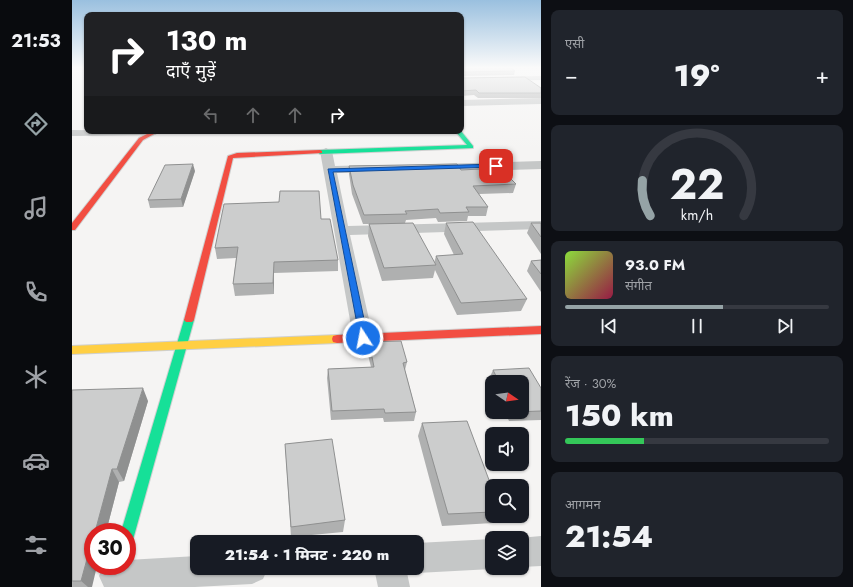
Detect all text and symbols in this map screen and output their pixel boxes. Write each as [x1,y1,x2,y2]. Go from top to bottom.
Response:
text: 130 m [166,20,248,61]
text: 21:53 [11,28,61,54]
icon: right [100,28,152,80]
text: एसी [565,34,584,53]
text: 19° [674,54,720,97]
text: दाएँ मुड़ें [166,58,216,84]
text: − [565,59,578,91]
text: + [815,59,829,91]
icon: left [200,104,222,126]
icon: ahead [242,104,264,126]
icon: ahead [284,104,306,126]
icon: right [326,104,348,126]
icon: directions [22,110,50,138]
pin [479,149,513,183]
text: 22 [670,154,724,215]
icon: arrive [485,155,507,177]
icon: music [22,194,50,222]
text: km/h [681,205,713,225]
text: 93.0 FM [625,254,685,276]
text: संगीत [625,276,652,295]
icon: phone [22,278,50,306]
icon: previous [598,315,620,337]
icon: pause [686,315,708,337]
icon: next [774,315,796,337]
position arrow [342,317,384,359]
icon: climate [22,363,50,391]
text: रेंज · 30% [565,374,616,393]
north arrow [485,375,529,419]
map controls [485,375,529,575]
text: 150 km [565,394,674,437]
button: sound [485,427,529,471]
icon: car [22,447,50,475]
button: search [485,479,529,523]
text: आगमन [565,495,601,514]
text: 21:54 [565,515,653,558]
speed limit sign: 30 [84,523,136,575]
icon: filters [22,531,50,559]
button: layers [485,531,529,575]
text: 21:54 · 1 मिनट · 220 m [225,544,389,566]

